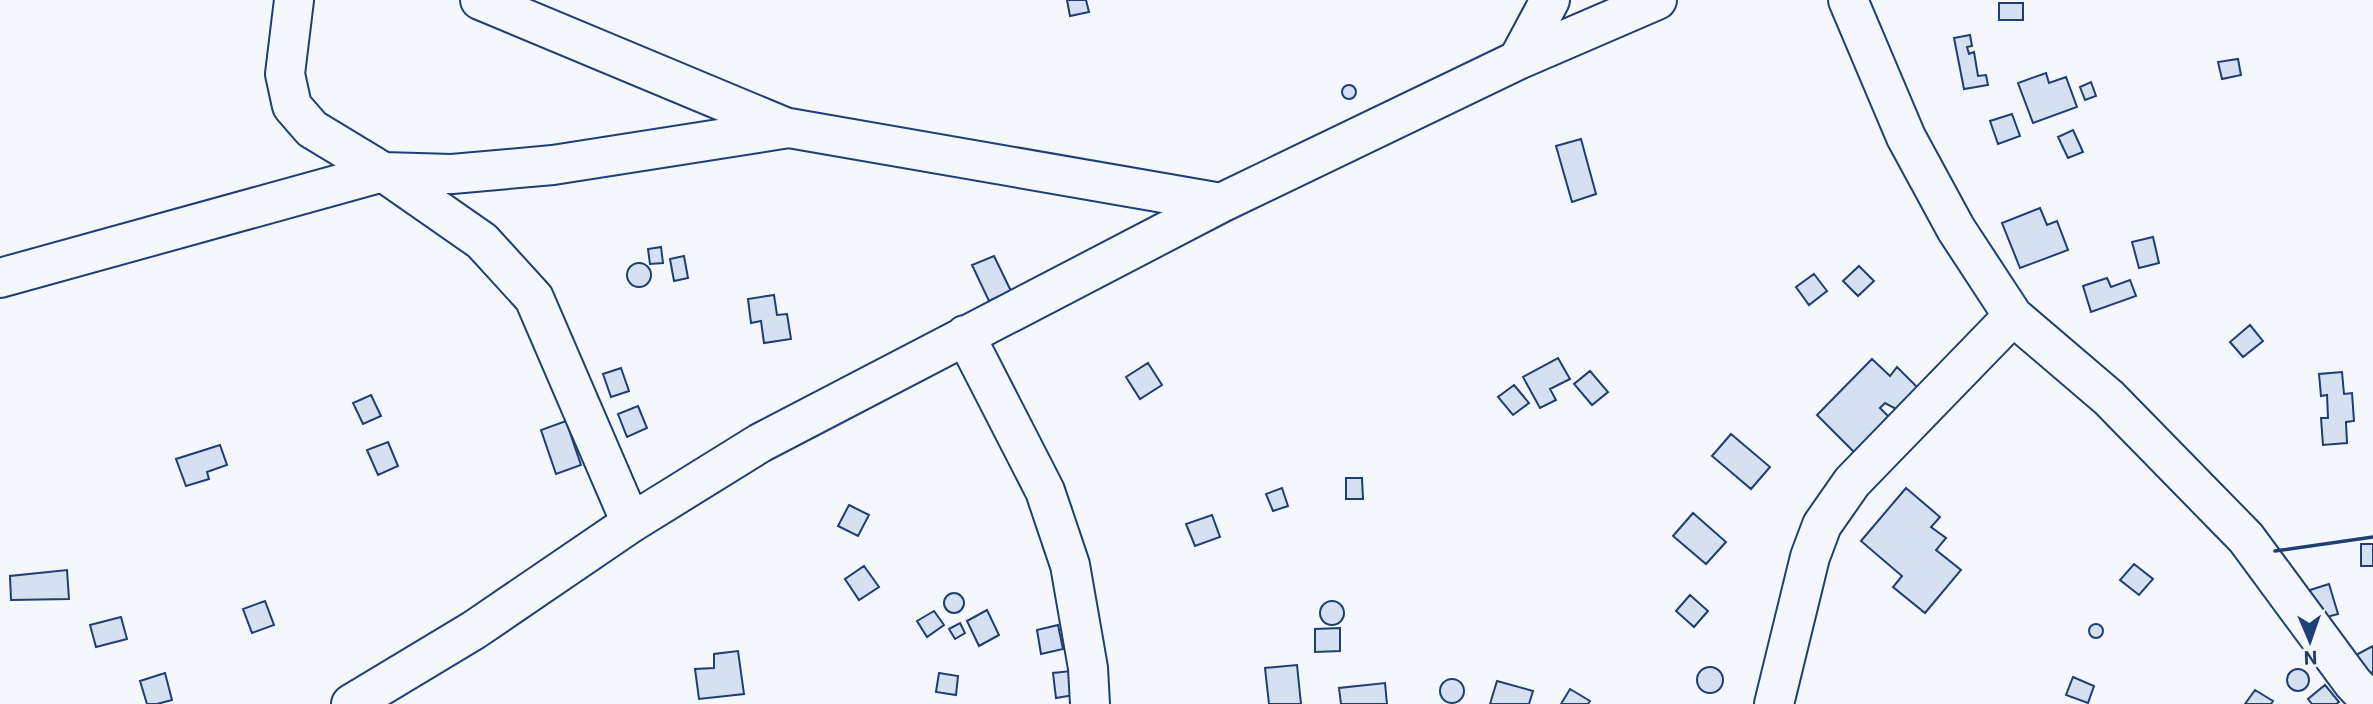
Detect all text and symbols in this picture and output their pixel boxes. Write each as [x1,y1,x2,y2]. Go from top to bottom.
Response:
north arrow [2275,606,2345,676]
text: N [2303,646,2318,669]

